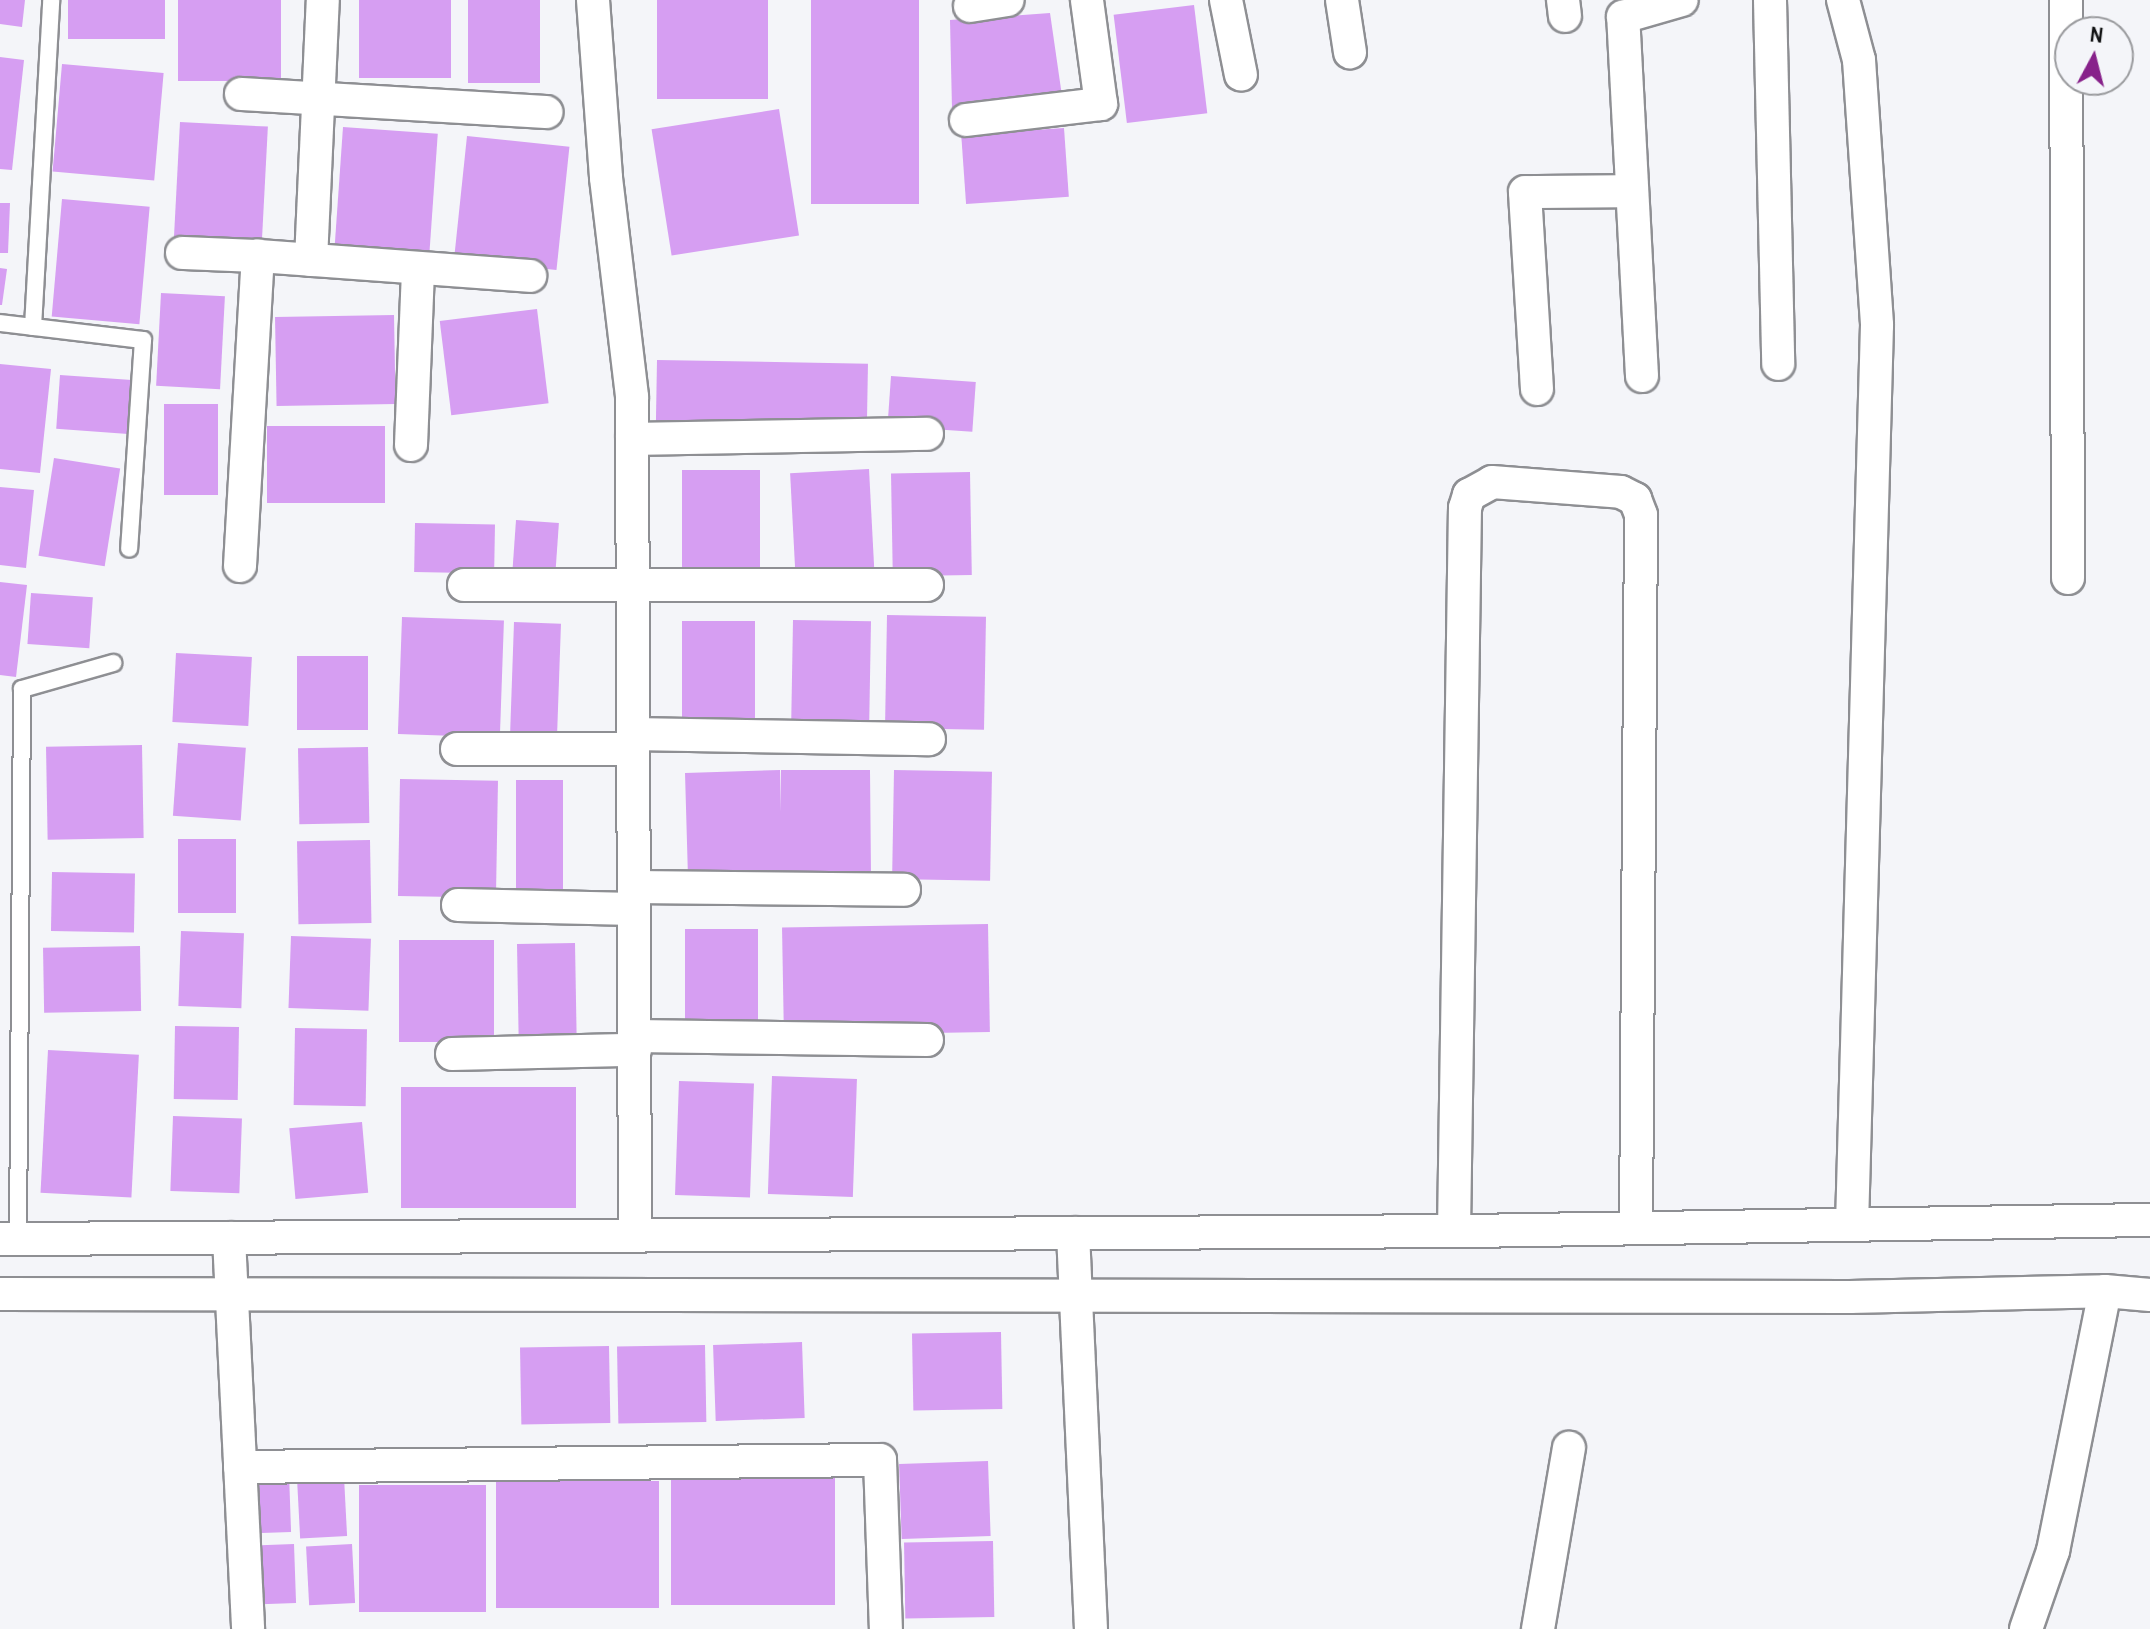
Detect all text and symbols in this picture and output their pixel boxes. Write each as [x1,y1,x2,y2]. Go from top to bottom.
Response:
north arrow [2054,16,2134,96]
text: N [2088,18,2105,50]

